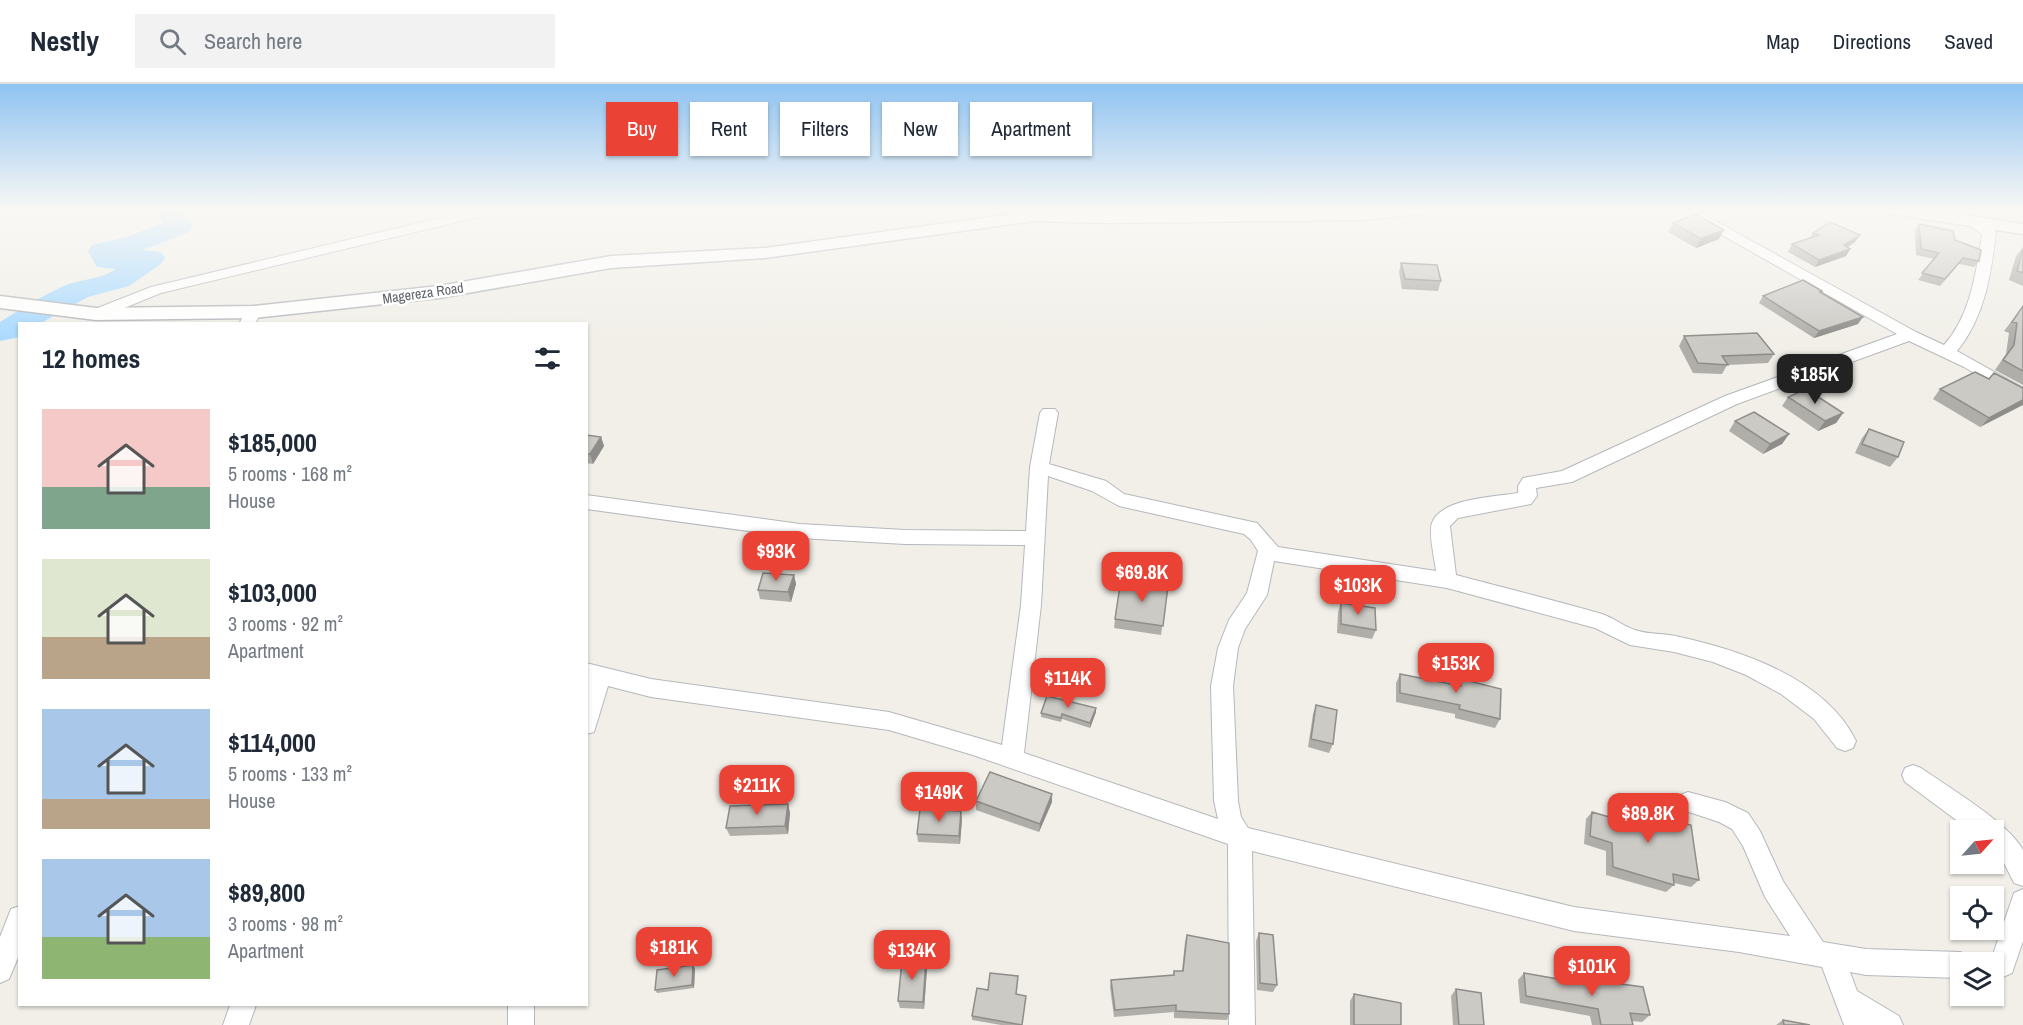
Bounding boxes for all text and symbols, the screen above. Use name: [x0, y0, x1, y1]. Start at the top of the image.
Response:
search box: [135, 14, 555, 68]
text: Nestly: [30, 22, 99, 60]
icon: search: [156, 25, 189, 58]
text: Search here: [204, 26, 302, 56]
text: Map: [1766, 27, 1800, 56]
text: Directions: [1833, 27, 1911, 56]
text: Saved: [1944, 27, 1993, 56]
chip: Buy: [606, 102, 678, 156]
chip: Rent: [690, 102, 768, 156]
chip: Filters: [780, 102, 870, 156]
chip: New: [882, 102, 958, 156]
chip: Apartment: [970, 102, 1092, 156]
street label: Magereza Road: [381, 278, 465, 308]
text: 12 homes: [42, 341, 140, 376]
icon: filters: [531, 342, 564, 375]
pin: $185K: [1773, 354, 1857, 405]
text: $185K: [1791, 360, 1839, 387]
text: $185,000: [228, 425, 317, 460]
icon: home: [90, 433, 162, 505]
text: 5 rooms · 168 m²: [228, 460, 352, 487]
text: House: [228, 487, 275, 514]
pin: $93K: [740, 531, 812, 582]
text: $93K: [756, 537, 796, 564]
pin: $69.8K: [1093, 552, 1191, 603]
text: $69.8K: [1116, 558, 1168, 585]
pin: $103K: [1316, 565, 1400, 616]
text: $103K: [1334, 571, 1382, 598]
text: $103,000: [228, 575, 317, 610]
icon: home: [90, 583, 162, 655]
text: 3 rooms · 92 m²: [228, 610, 343, 637]
text: Apartment: [228, 637, 304, 664]
pin: $153K: [1414, 643, 1498, 694]
text: $153K: [1432, 649, 1480, 676]
pin: $114K: [1026, 658, 1110, 709]
text: $114K: [1044, 664, 1092, 691]
text: $114,000: [228, 725, 316, 760]
icon: home: [90, 733, 162, 805]
text: 5 rooms · 133 m²: [228, 760, 352, 787]
pin: $211K: [715, 765, 799, 816]
text: $211K: [733, 771, 781, 798]
pin: $149K: [897, 772, 981, 823]
text: $149K: [915, 778, 963, 805]
text: House: [228, 787, 275, 814]
pin: $89.8K: [1599, 793, 1697, 844]
text: $89.8K: [1622, 799, 1674, 826]
north arrow: [1950, 820, 2004, 874]
map controls: [1950, 820, 2004, 1006]
text: $89,800: [228, 875, 305, 910]
icon: home: [90, 883, 162, 955]
button: locate: [1950, 886, 2004, 940]
text: 3 rooms · 98 m²: [228, 910, 343, 937]
pin: $181K: [632, 927, 716, 978]
pin: $134K: [870, 930, 954, 981]
text: $181K: [650, 933, 698, 960]
text: $134K: [888, 936, 936, 963]
text: Apartment: [228, 937, 304, 964]
pin: $101K: [1550, 946, 1634, 997]
text: $101K: [1568, 952, 1616, 979]
button: layers: [1950, 952, 2004, 1006]

